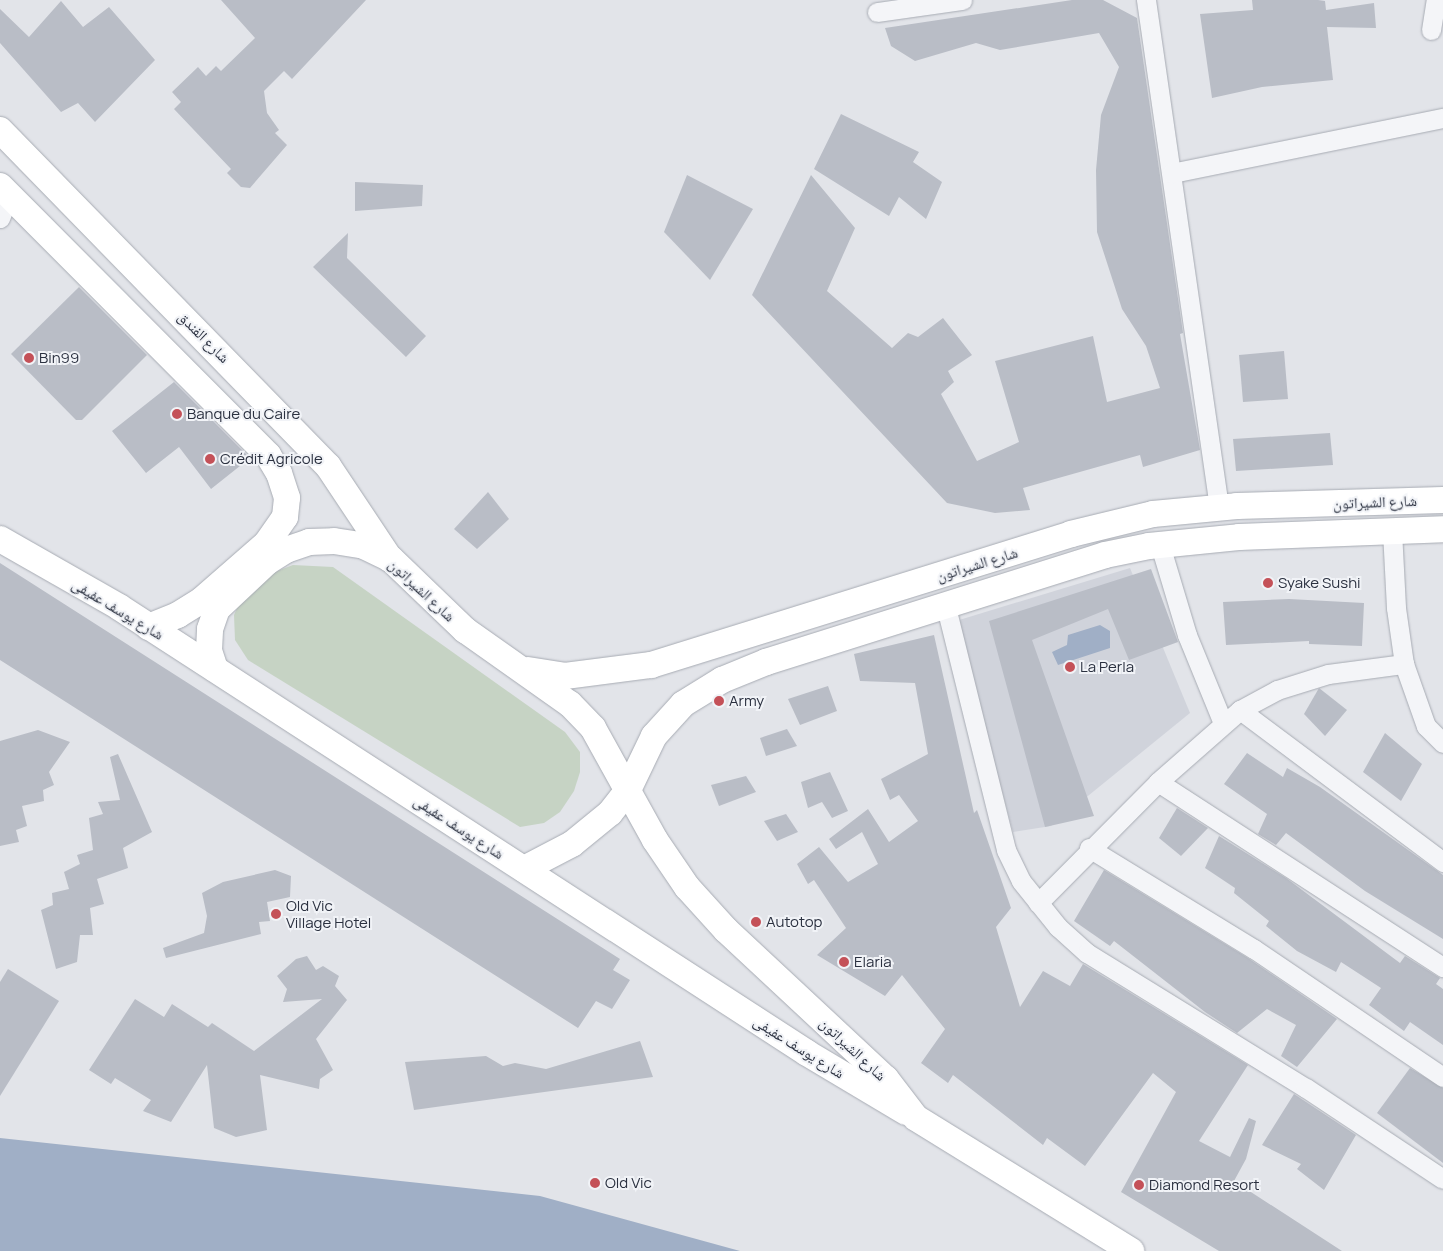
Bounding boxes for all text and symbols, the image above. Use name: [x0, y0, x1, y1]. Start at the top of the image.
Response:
street label: شارع الفندق: [175, 308, 233, 366]
place label: Bin99: [39, 349, 79, 367]
marker: Bin99: [23, 352, 35, 364]
place label: Banque du Caire: [187, 405, 300, 423]
marker: Banque du Caire: [171, 408, 183, 420]
place label: Crédit Agricole: [220, 450, 323, 468]
marker: Crédit Agricole: [204, 453, 216, 465]
street label: شارع الشيراتون: [1333, 492, 1417, 512]
street label: شارع الشيراتون: [934, 543, 1020, 585]
street label: شارع الشيراتون: [385, 555, 459, 625]
place label: Syake Sushi: [1278, 574, 1361, 592]
street label: شارع يوسف عفيفى: [69, 575, 167, 643]
marker: Syake Sushi: [1262, 577, 1274, 589]
place label: La Perla: [1080, 658, 1134, 676]
marker: La Perla: [1064, 661, 1076, 673]
place label: Army: [729, 692, 764, 710]
marker: Army: [713, 695, 725, 707]
street label: شارع يوسف عفيفى: [411, 791, 507, 863]
place label: Old Vic Village Hotel: [286, 896, 371, 931]
marker: Old Vic Village Hotel: [270, 908, 282, 920]
place label: Autotop: [766, 913, 822, 931]
marker: Autotop: [750, 916, 762, 928]
place label: Elaria: [854, 953, 892, 971]
marker: Elaria: [838, 956, 850, 968]
street label: شارع يوسف عفيفى: [750, 1012, 848, 1082]
street label: شارع الشيراتون: [816, 1014, 890, 1084]
place label: Old Vic: [605, 1174, 652, 1192]
place label: Diamond Resort: [1149, 1176, 1260, 1194]
marker: Old Vic: [589, 1177, 601, 1189]
marker: Diamond Resort: [1133, 1179, 1145, 1191]

